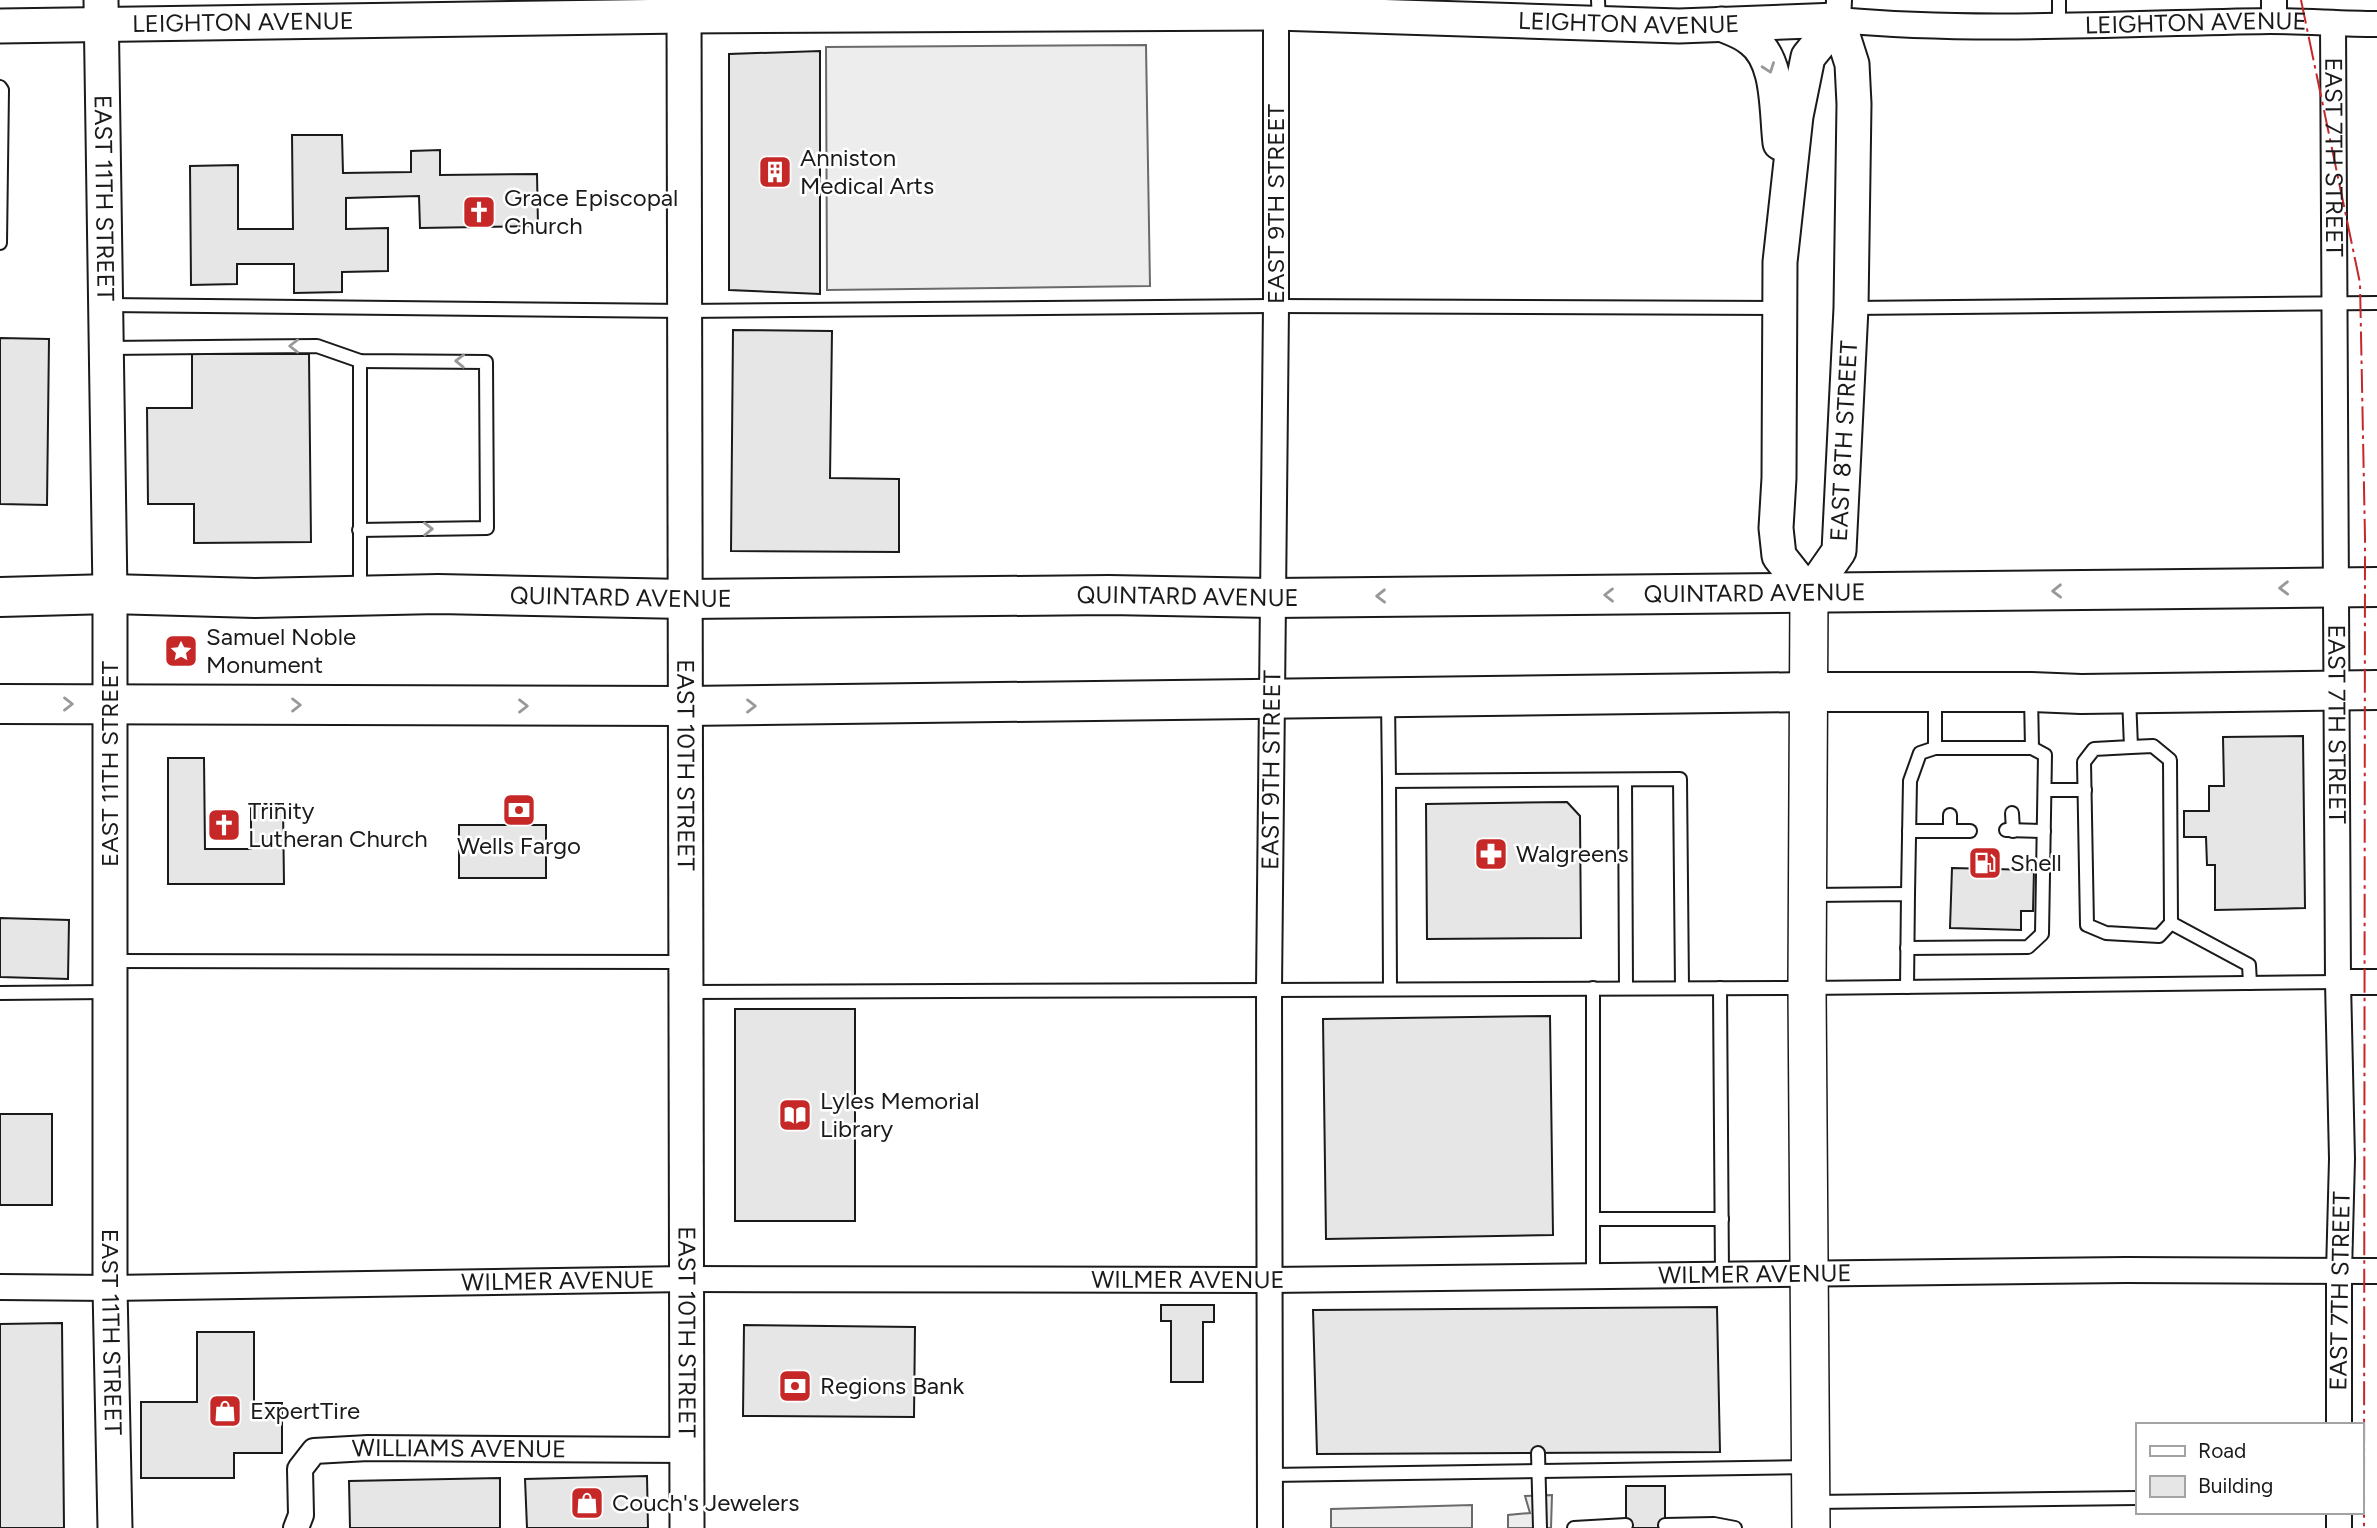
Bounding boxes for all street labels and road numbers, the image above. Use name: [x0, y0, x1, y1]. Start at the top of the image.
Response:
street label: LEIGHTON AVENUE: [132, 6, 354, 38]
street label: LEIGHTON AVENUE: [1517, 6, 1740, 40]
street label: LEIGHTON AVENUE: [2085, 6, 2307, 40]
street label: EAST 7TH STREET: [2319, 57, 2349, 257]
street label: EAST 11TH STREET: [88, 95, 121, 301]
street label: EAST 9TH STREET: [1261, 104, 1290, 304]
street label: EAST 8TH STREET: [1824, 340, 1863, 542]
street label: QUINTARD AVENUE: [1644, 577, 1866, 608]
street label: QUINTARD AVENUE: [510, 580, 732, 613]
street label: QUINTARD AVENUE: [1077, 580, 1299, 612]
street label: EAST 7TH STREET: [2322, 624, 2352, 824]
street label: EAST 10TH STREET: [671, 659, 701, 871]
street label: EAST 11TH STREET: [95, 661, 124, 867]
street label: EAST 9TH STREET: [1255, 670, 1286, 870]
street label: EAST 7TH STREET: [2323, 1191, 2356, 1391]
street label: EAST 10TH STREET: [672, 1226, 702, 1438]
street label: EAST 11TH STREET: [96, 1229, 128, 1435]
street label: WILMER AVENUE: [1658, 1258, 1852, 1289]
street label: WILMER AVENUE: [461, 1265, 655, 1297]
street label: WILMER AVENUE: [1091, 1265, 1285, 1294]
street label: WILLIAMS AVENUE: [351, 1433, 566, 1463]

